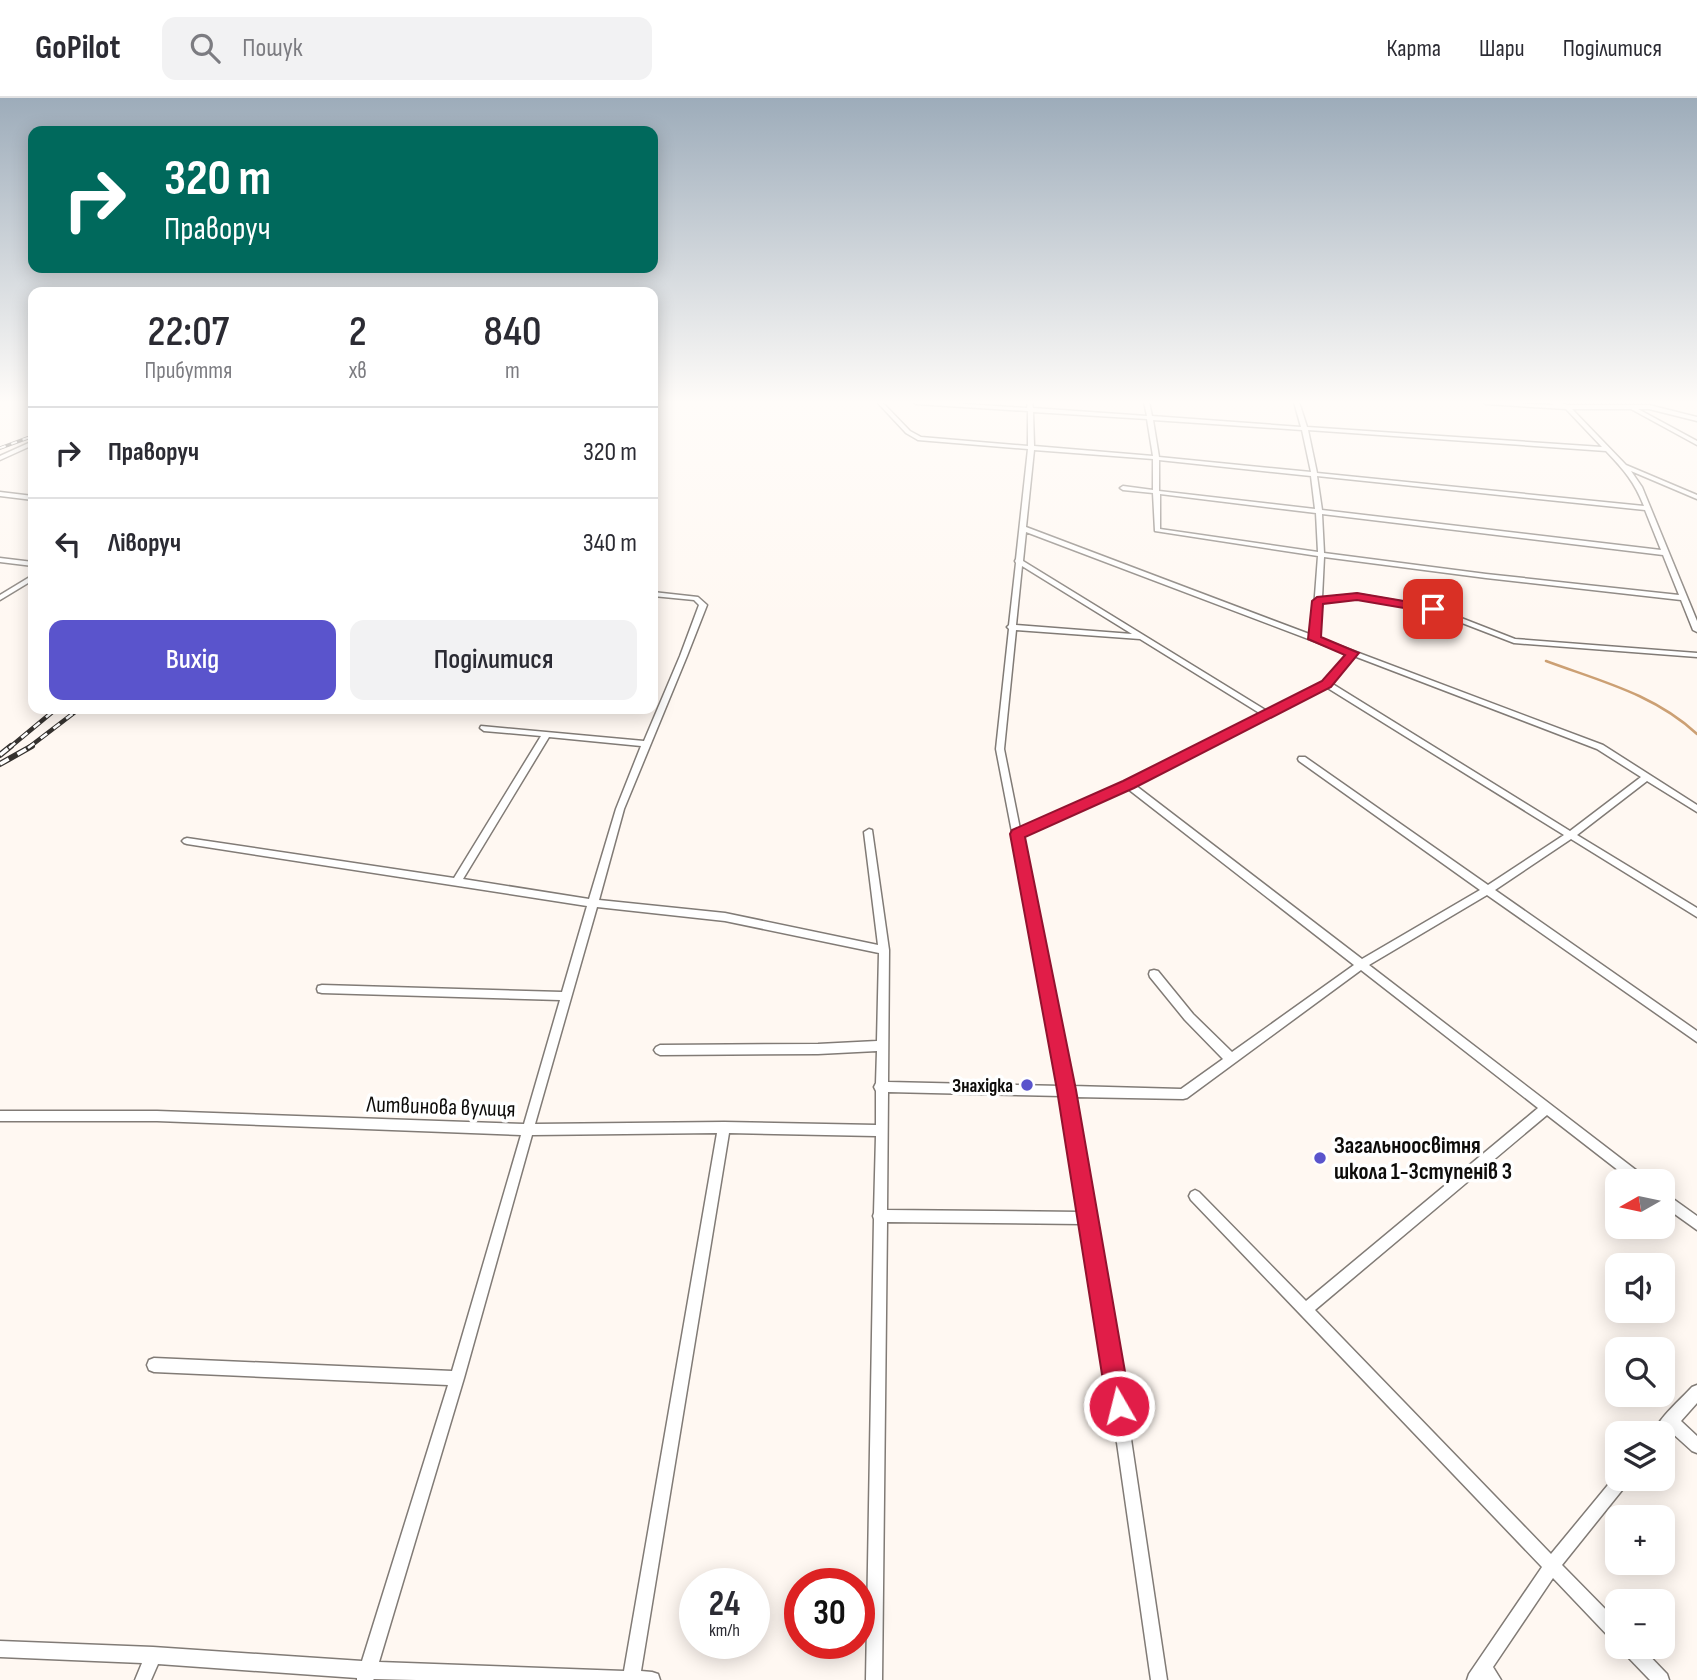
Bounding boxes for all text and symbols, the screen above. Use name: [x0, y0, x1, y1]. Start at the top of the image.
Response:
search box: [162, 17, 652, 80]
text: GoPilot: [35, 28, 120, 68]
icon: search: [186, 29, 224, 67]
text: Пошук: [242, 33, 303, 64]
text: Карта: [1386, 34, 1441, 63]
text: Шари: [1479, 34, 1525, 63]
text: Поділитися: [1563, 34, 1662, 63]
text: 320 m: [164, 150, 271, 209]
icon: right: [49, 154, 140, 245]
text: Праворуч: [164, 210, 271, 249]
text: 22:07: [147, 307, 229, 358]
text: 2: [349, 307, 367, 358]
text: 840: [483, 307, 541, 358]
text: Прибуття: [145, 357, 232, 385]
text: хв: [349, 357, 367, 385]
text: m: [505, 357, 520, 385]
icon: right: [49, 434, 87, 472]
text: Праворуч: [108, 437, 199, 468]
text: 320 m: [583, 437, 637, 468]
icon: left: [49, 525, 87, 563]
text: Ліворуч: [108, 528, 181, 559]
text: 340 m: [583, 528, 637, 559]
pin: [1403, 579, 1463, 639]
icon: arrive: [1414, 590, 1452, 628]
button: Вихід: [49, 620, 336, 700]
button: Поділитися: [350, 620, 637, 700]
place label: Знахідка: [952, 1075, 1013, 1098]
marker: Знахідка: [1019, 1077, 1035, 1093]
street label: Литвинова вулиця: [365, 1090, 516, 1124]
place label: Загальноосвiтня школа 1-3ступенiв 3: [1334, 1132, 1512, 1186]
marker: Загальноосвiтня школа 1-3ступенiв 3: [1312, 1150, 1328, 1166]
north arrow: [1605, 1169, 1675, 1239]
map controls: [1605, 1169, 1675, 1659]
button: sound: [1605, 1253, 1675, 1323]
button: search: [1605, 1337, 1675, 1407]
position arrow: [1082, 1369, 1156, 1443]
button: layers: [1605, 1421, 1675, 1491]
button: +: [1605, 1505, 1675, 1575]
speed limit sign: 30: [784, 1568, 875, 1659]
text: 24: [709, 1583, 740, 1626]
button: −: [1605, 1589, 1675, 1659]
text: km/h: [709, 1620, 740, 1641]

